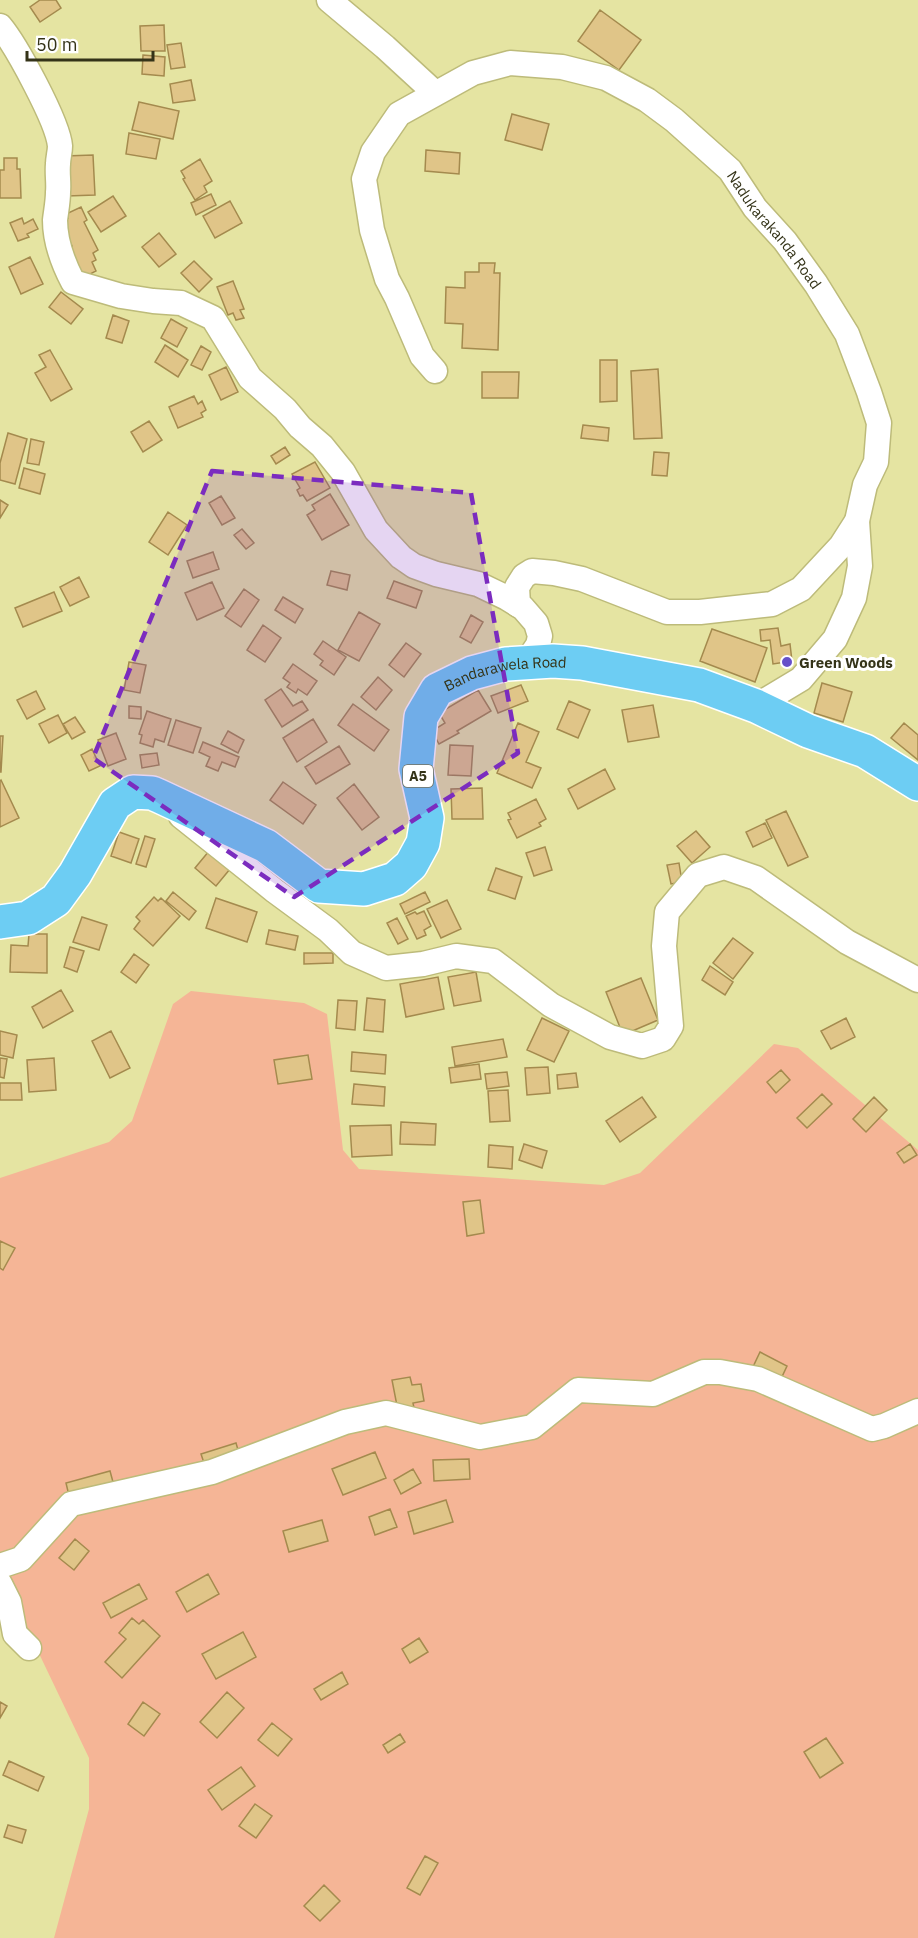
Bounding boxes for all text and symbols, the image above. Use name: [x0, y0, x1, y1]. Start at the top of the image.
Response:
scale bar: [27, 24, 153, 62]
text: 50 m: [36, 33, 78, 56]
street label: Nadukarakanda Road: [723, 167, 826, 292]
street label: Bandarawela Road: [440, 651, 567, 695]
place label: Green Woods: [799, 653, 893, 672]
marker: Green Woods: [780, 655, 794, 669]
road number: A5: [403, 765, 433, 787]

